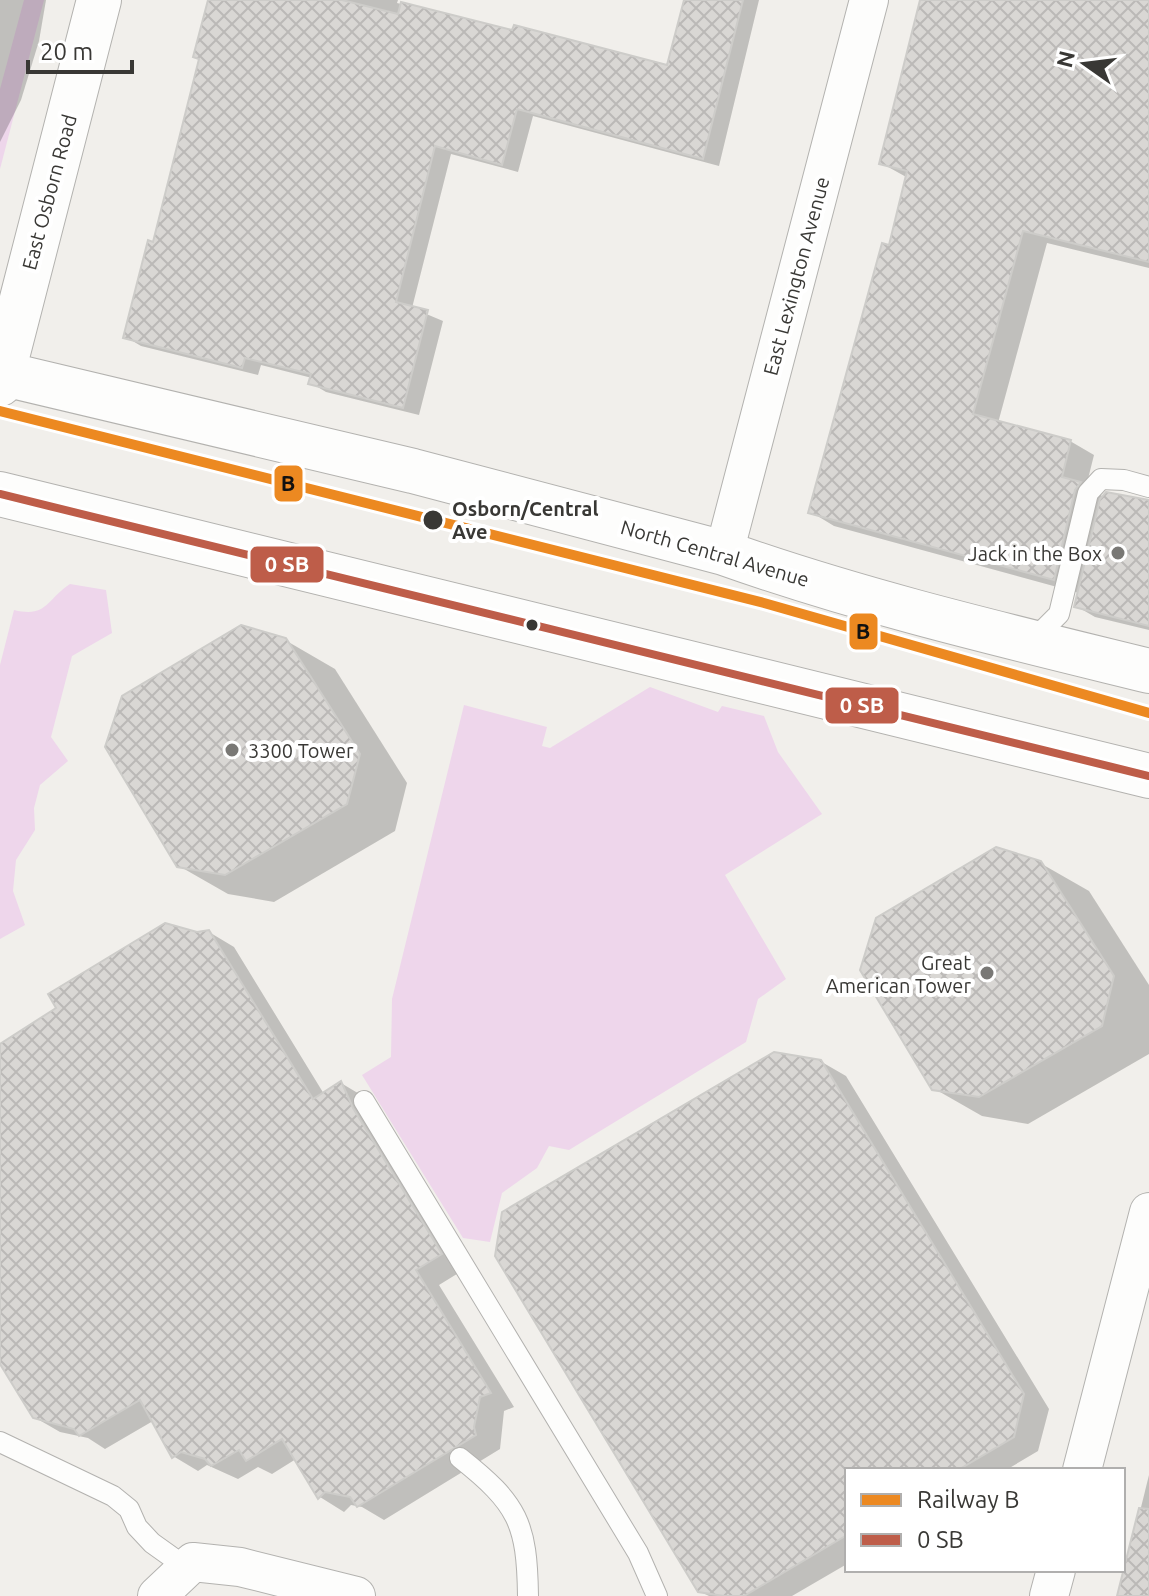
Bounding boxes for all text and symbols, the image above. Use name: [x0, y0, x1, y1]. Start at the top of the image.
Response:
scale bar: [28, 24, 132, 74]
north arrow: [1045, 24, 1125, 104]
text: 20 m: [40, 38, 93, 65]
text: N: [1051, 48, 1079, 70]
street label: East Osborn Road: [17, 112, 81, 272]
street label: East Lexington Avenue: [758, 174, 834, 378]
line badge: B: [273, 464, 304, 503]
text: B: [281, 470, 295, 495]
place label: Osborn/Central Ave: [452, 497, 599, 543]
marker: Osborn/Central Ave: [421, 508, 445, 532]
street label: North Central Avenue: [618, 515, 812, 591]
place label: Jack in the Box: [968, 542, 1102, 565]
marker: Jack in the Box: [1109, 544, 1127, 562]
line badge: 0 SB: [249, 545, 325, 584]
text: 0 SB: [265, 551, 309, 576]
line badge: B: [848, 612, 879, 651]
unlabelled marker: [524, 617, 540, 633]
text: B: [856, 618, 870, 643]
line badge: 0 SB: [824, 686, 900, 725]
text: 0 SB: [840, 692, 884, 717]
place label: 3300 Tower: [248, 739, 354, 762]
marker: 3300 Tower: [223, 741, 241, 759]
place label: Great American Tower: [826, 951, 971, 997]
marker: Great American Tower: [978, 964, 996, 982]
legend: [845, 1468, 1125, 1572]
text: Railway B: [917, 1486, 1020, 1513]
text: 0 SB: [917, 1526, 964, 1553]

